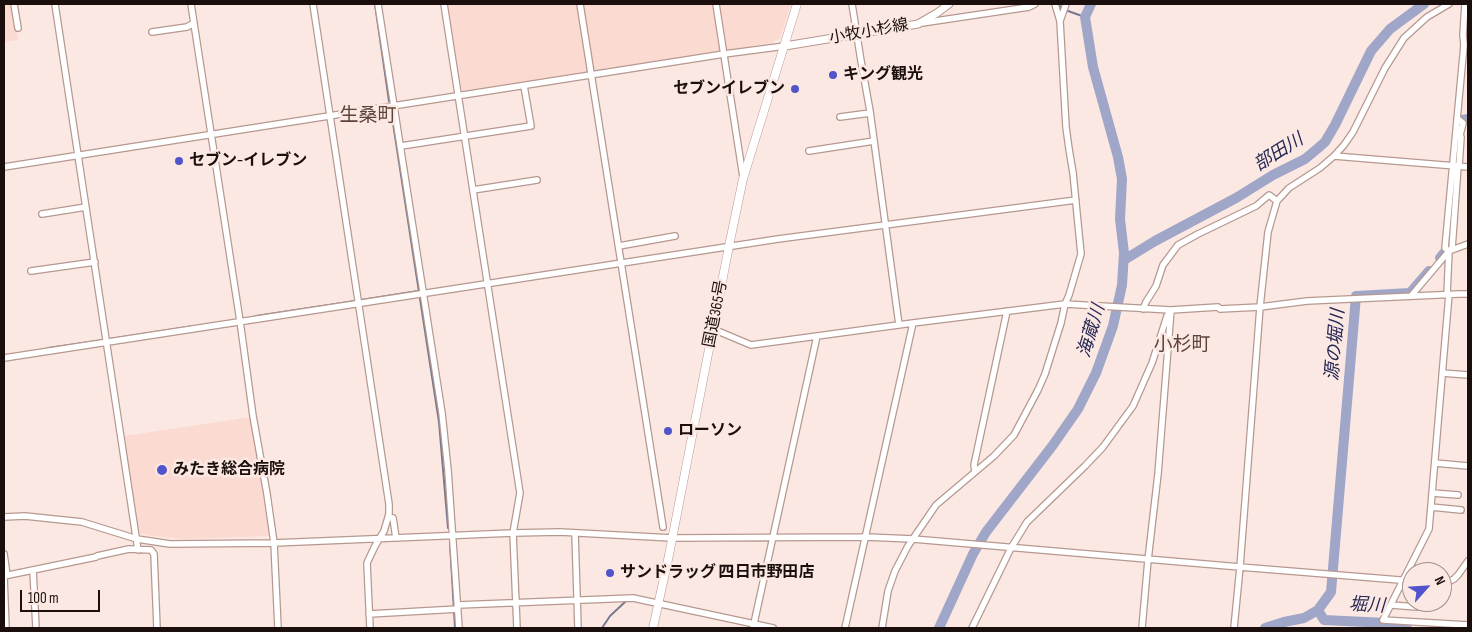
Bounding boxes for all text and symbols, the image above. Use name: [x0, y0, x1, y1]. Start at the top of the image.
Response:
street label: 小牧小杉線: [828, 16, 910, 48]
place label: キング観光: [843, 65, 923, 85]
marker: キング観光: [827, 69, 839, 81]
place label: セブンイレブン: [673, 79, 785, 99]
marker: セブンイレブン: [789, 83, 801, 95]
district label: 生桑町: [340, 105, 396, 127]
water label: 部田川: [1250, 130, 1308, 176]
place label: セブン-イレブン: [189, 151, 307, 171]
marker: セブン-イレブン: [173, 155, 185, 167]
street label: 国道365号: [700, 279, 732, 349]
water label: 海蔵川: [1074, 302, 1110, 360]
water label: 源の堀川: [1322, 308, 1350, 382]
district label: 小杉町: [1154, 334, 1210, 356]
place label: ローソン: [678, 421, 742, 441]
marker: ローソン: [662, 425, 674, 437]
place label: みたき総合病院: [173, 460, 285, 480]
marker: みたき総合病院: [155, 463, 169, 477]
north arrow: [1402, 562, 1452, 612]
place label: サンドラッグ 四日市野田店: [620, 563, 814, 583]
marker: サンドラッグ 四日市野田店: [604, 567, 616, 579]
text: N: [1431, 574, 1449, 588]
scale bar: [22, 580, 102, 612]
text: 100 m: [28, 589, 59, 608]
water label: 堀川: [1348, 594, 1386, 618]

